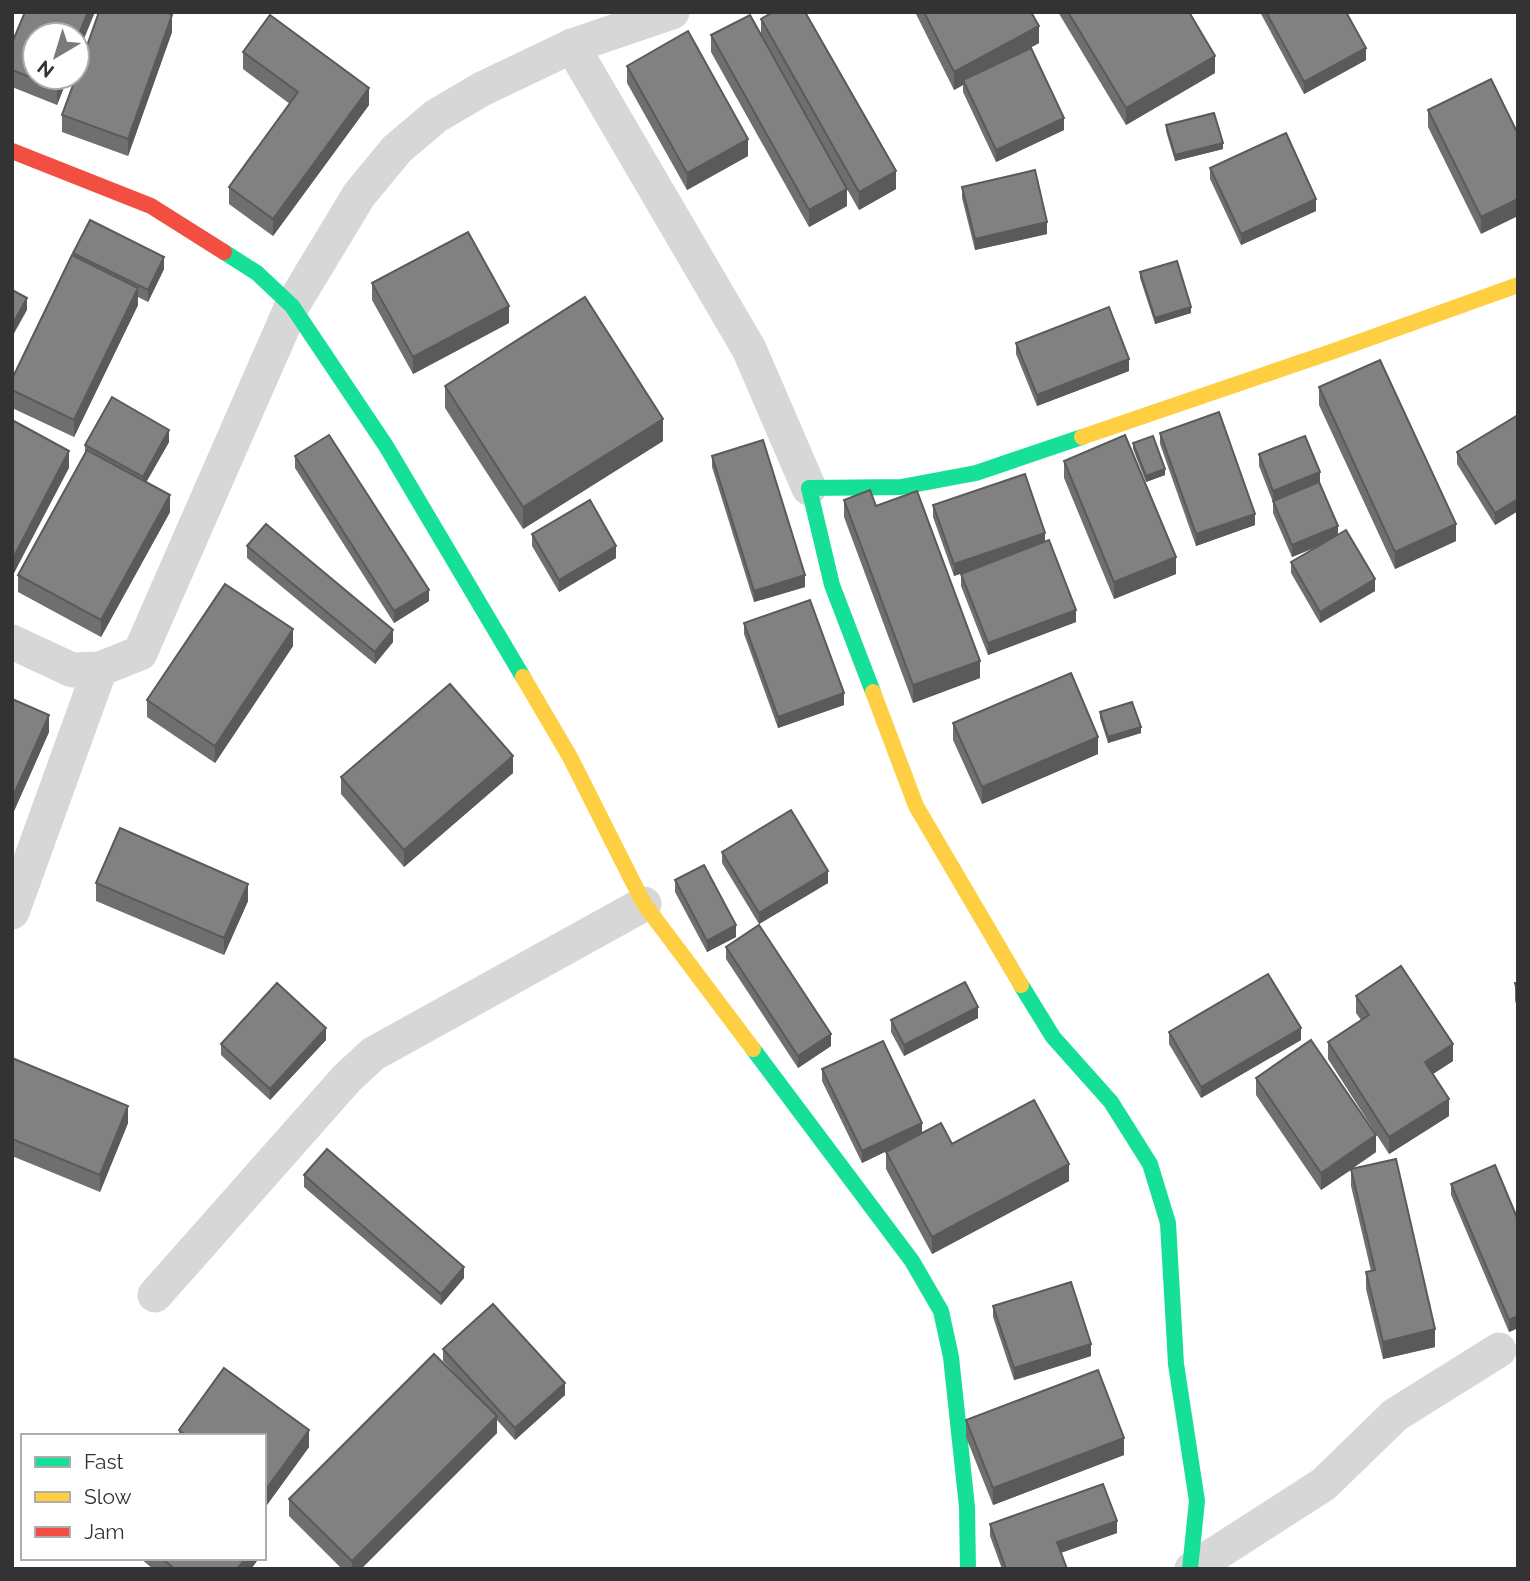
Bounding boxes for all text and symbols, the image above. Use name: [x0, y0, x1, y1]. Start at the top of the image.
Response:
north arrow: [21, 21, 91, 91]
text: N: [33, 56, 58, 83]
legend: [21, 1434, 266, 1560]
text: Fast: [84, 1449, 124, 1474]
text: Slow: [84, 1484, 132, 1509]
text: Jam: [84, 1519, 125, 1544]

